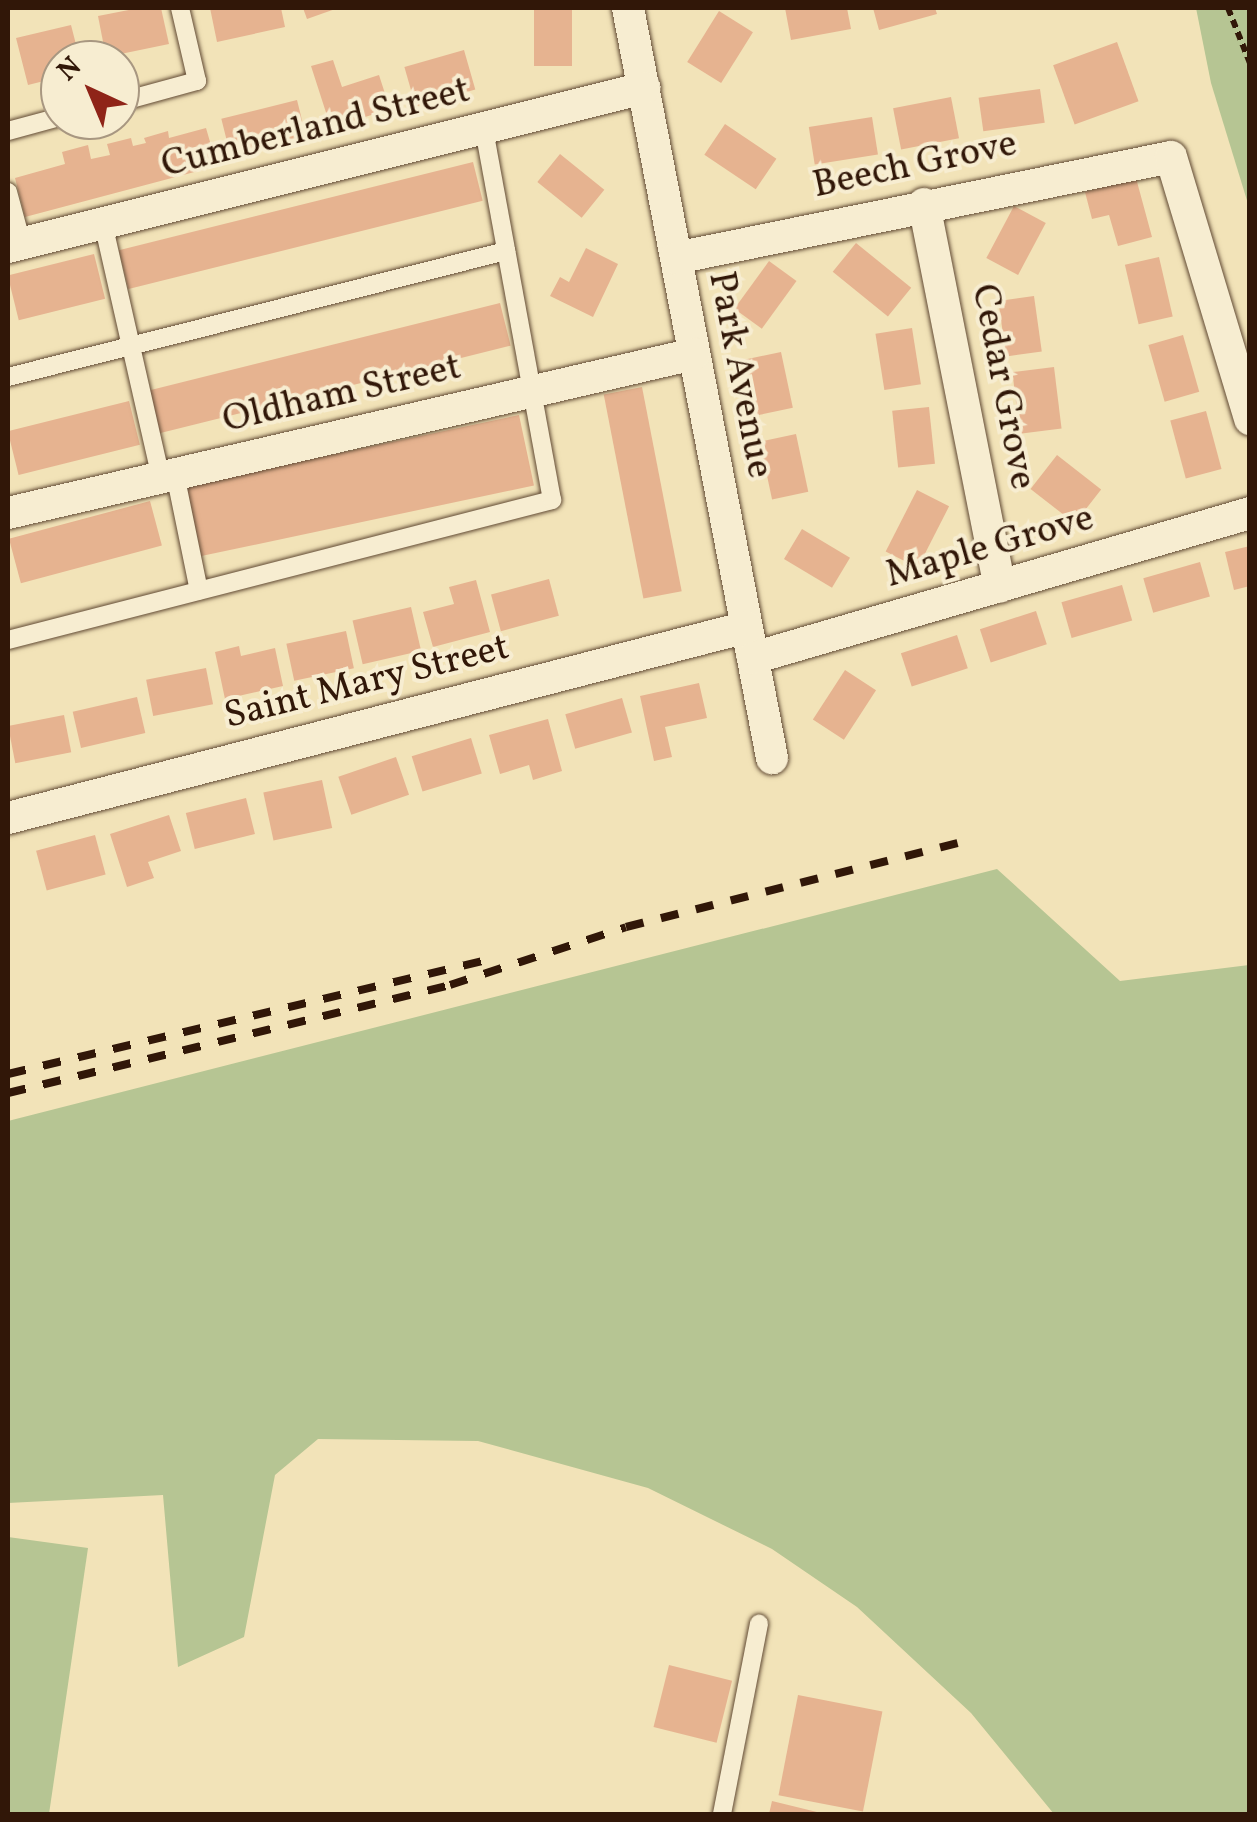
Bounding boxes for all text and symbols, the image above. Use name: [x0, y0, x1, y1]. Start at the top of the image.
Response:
north arrow: [40, 40, 140, 140]
text: N: [49, 48, 91, 91]
street label: Cumberland Street: [157, 69, 475, 189]
street label: Beech Grove: [809, 122, 1021, 210]
street label: Park Avenue: [697, 268, 781, 482]
street label: Cedar Grove: [960, 281, 1044, 493]
street label: Oldham Street: [218, 345, 466, 445]
street label: Maple Grove: [881, 497, 1099, 599]
street label: Saint Mary Street: [219, 625, 515, 741]

